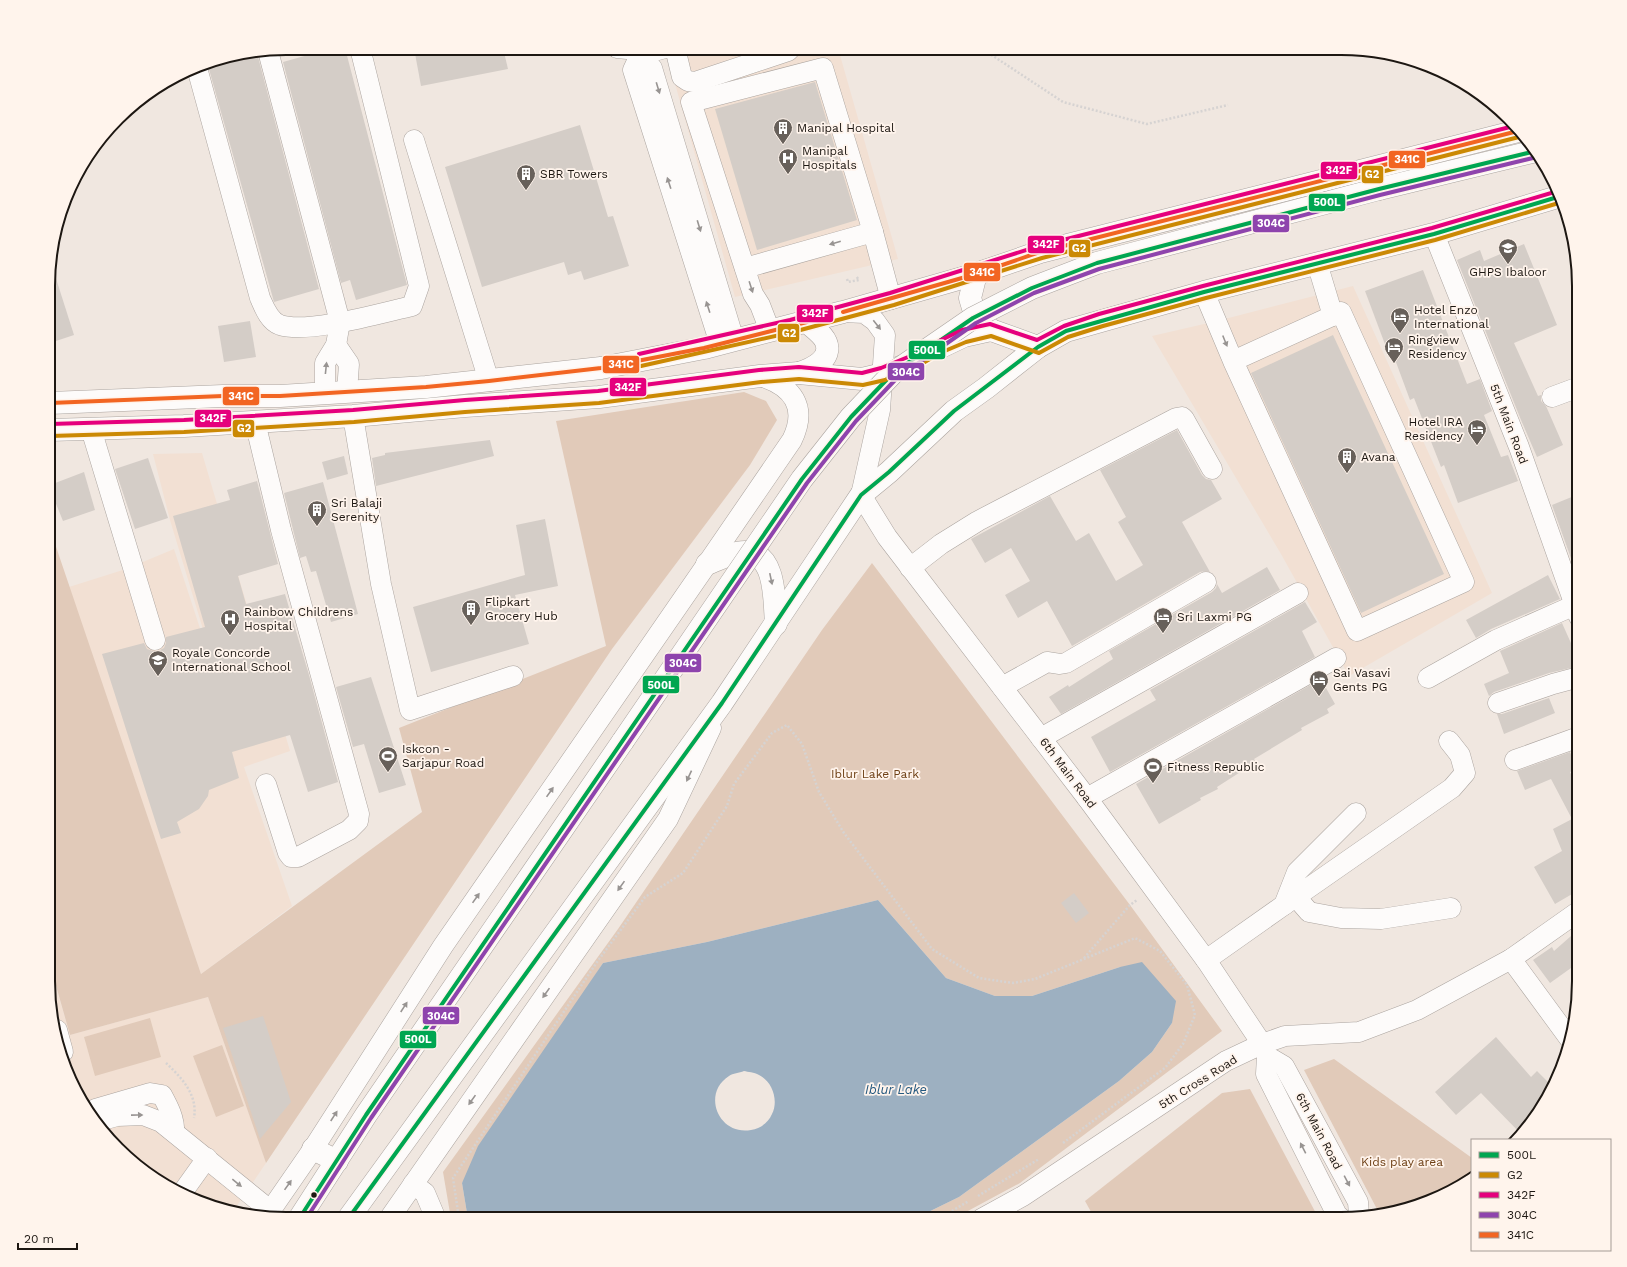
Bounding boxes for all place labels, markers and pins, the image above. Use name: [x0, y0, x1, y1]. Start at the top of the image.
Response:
building icon: Manipal Hospital: [772, 117, 794, 145]
place label: Manipal Hospital: [797, 121, 895, 135]
place label: Manipal Hospitals: [802, 144, 857, 172]
hospital icon: Manipal Hospitals: [777, 147, 799, 175]
building icon: SBR Towers: [515, 163, 537, 191]
place label: SBR Towers: [540, 167, 608, 181]
school or university icon: GHPS Ibaloor: [1497, 237, 1519, 265]
place label: GHPS Ibaloor: [1469, 265, 1547, 279]
place label: Hotel Enzo International: [1414, 303, 1489, 331]
hotel icon: Hotel Enzo International: [1389, 306, 1411, 334]
place label: Ringview Residency: [1408, 333, 1468, 361]
hotel icon: Ringview Residency: [1383, 336, 1405, 364]
place label: Hotel IRA Residency: [1404, 415, 1464, 443]
hotel icon: Hotel IRA Residency: [1466, 418, 1488, 446]
building icon: Avana: [1336, 446, 1358, 474]
place label: Avana: [1361, 450, 1396, 464]
place label: Sri Balaji Serenity: [331, 496, 382, 524]
building icon: Sri Balaji Serenity: [306, 499, 328, 527]
place label: Flipkart Grocery Hub: [485, 595, 558, 623]
building icon: Flipkart Grocery Hub: [460, 598, 482, 626]
place label: Rainbow Childrens Hospital: [244, 605, 353, 633]
hotel icon: Sri Laxmi PG: [1152, 606, 1174, 634]
hospital icon: Rainbow Childrens Hospital: [219, 608, 241, 636]
place label: Sri Laxmi PG: [1177, 610, 1252, 624]
place label: Royale Concorde International School: [172, 646, 291, 674]
school or university icon: Royale Concorde International School: [147, 649, 169, 677]
place label: Sai Vasavi Gents PG: [1333, 666, 1390, 694]
hotel icon: Sai Vasavi Gents PG: [1308, 669, 1330, 697]
place label: Iskcon - Sarjapur Road: [402, 742, 484, 770]
sports icon: Iskcon - Sarjapur Road: [377, 745, 399, 773]
sports icon: Fitness Republic: [1142, 756, 1164, 784]
place label: Fitness Republic: [1167, 760, 1265, 774]
unlabelled marker: [309, 1190, 319, 1200]

